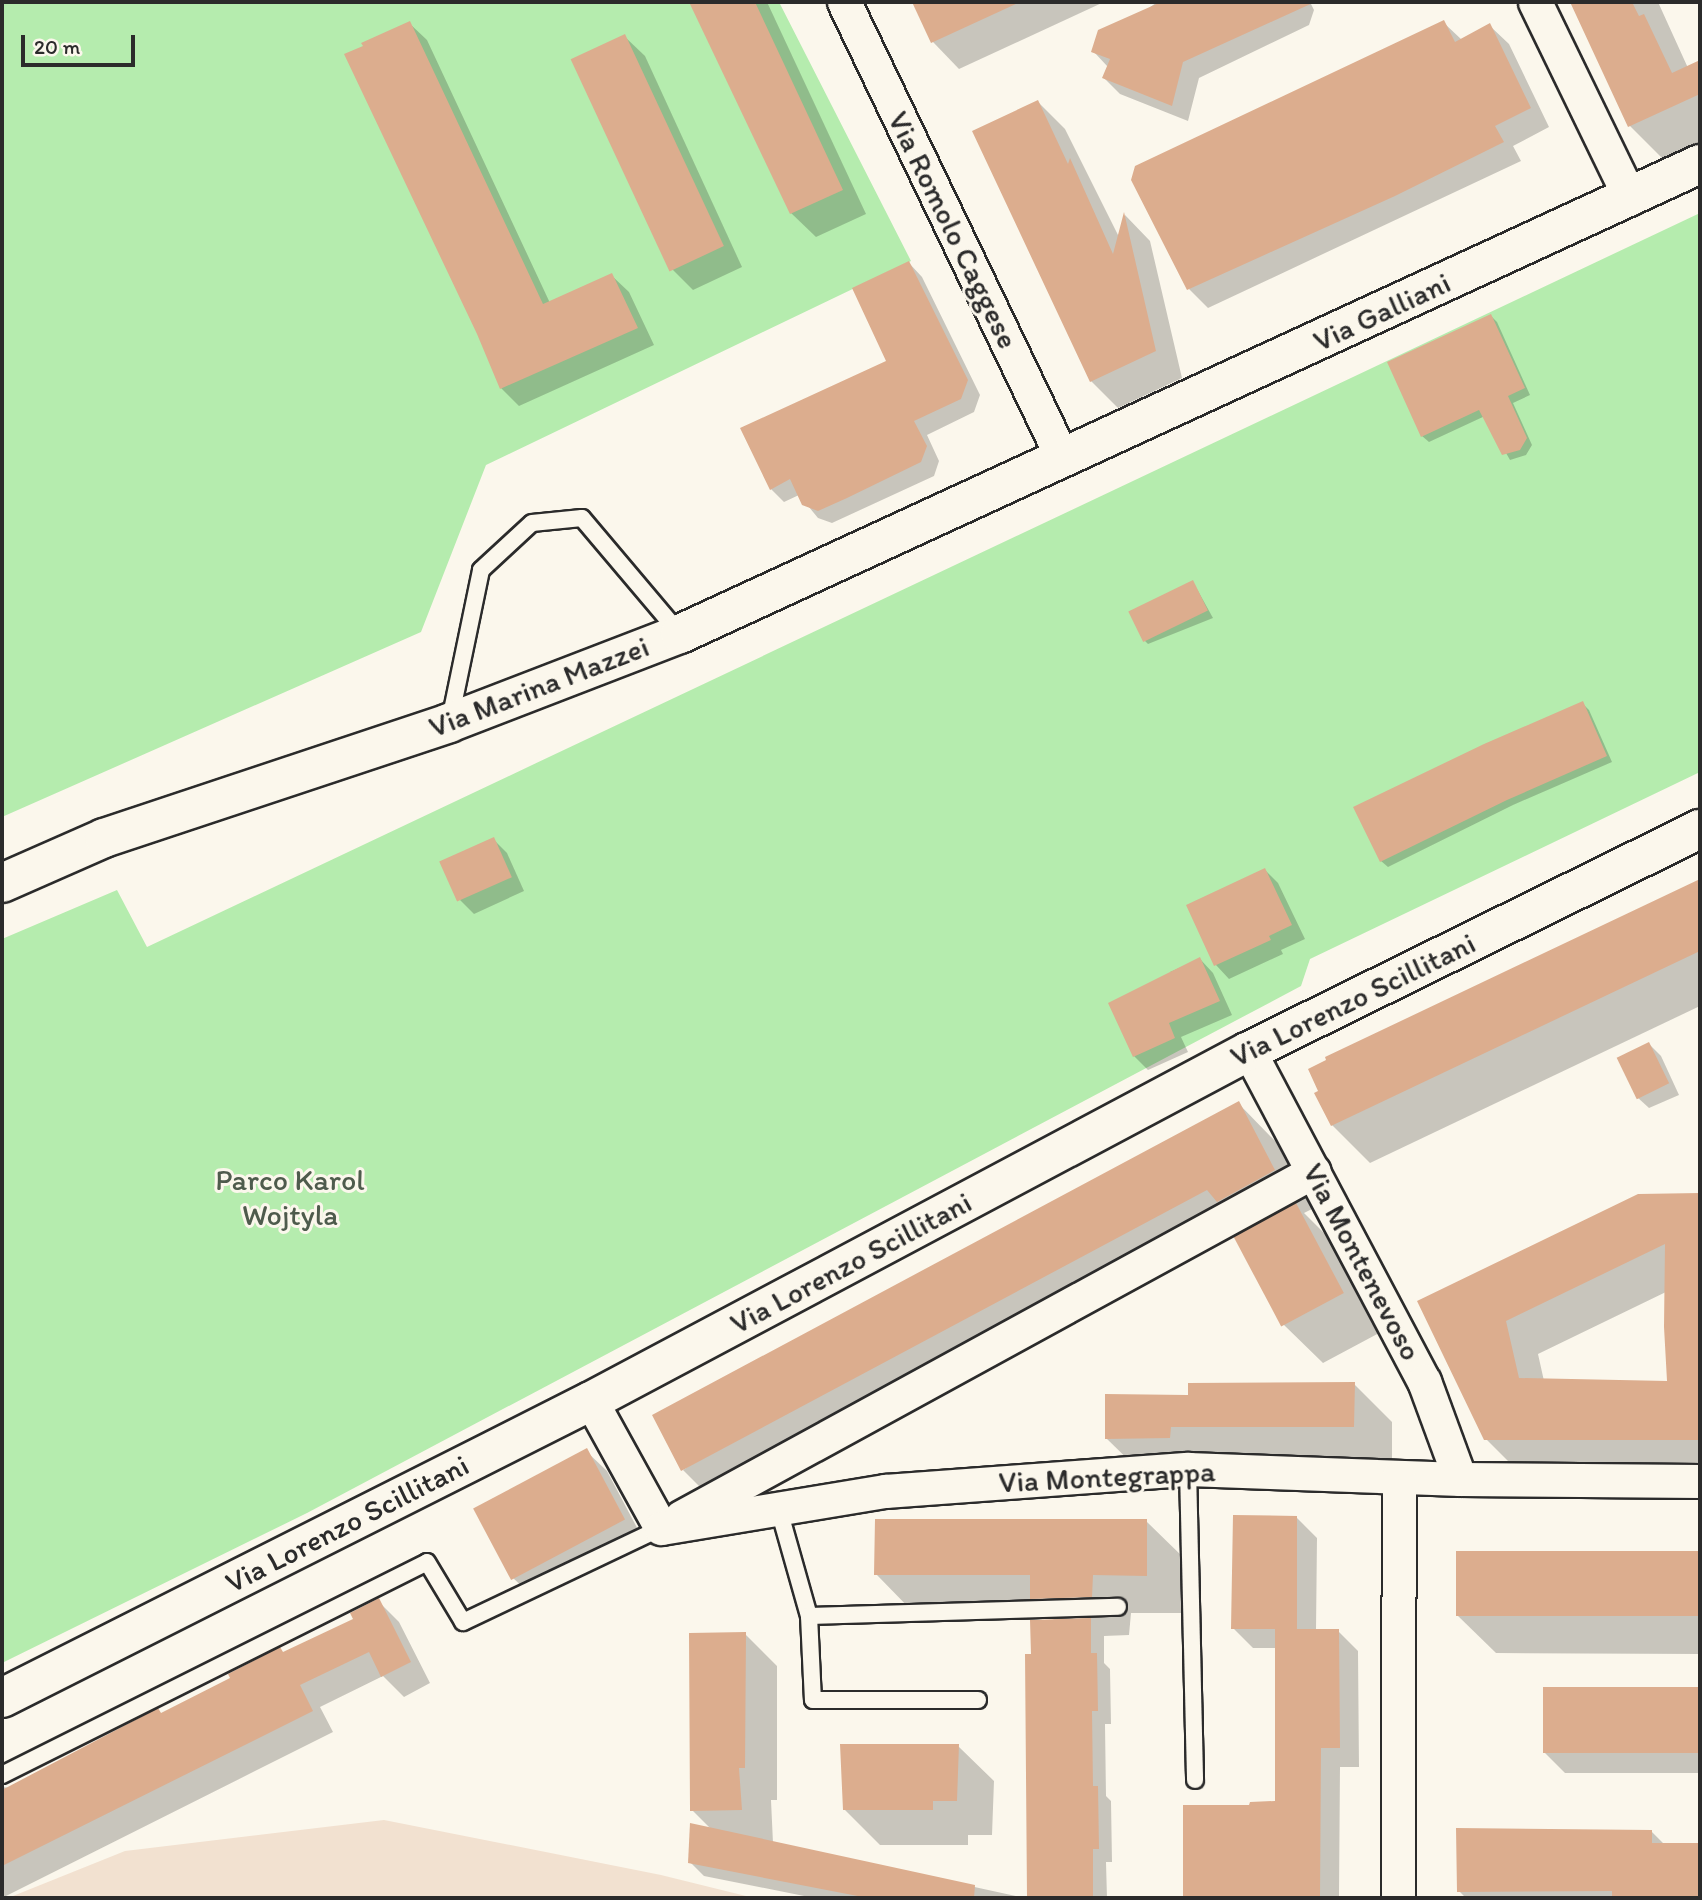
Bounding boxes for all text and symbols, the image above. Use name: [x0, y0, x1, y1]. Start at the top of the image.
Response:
scale bar: [24, 21, 138, 65]
text: 20 m: [34, 34, 80, 59]
street label: Via Romolo Caggese: [880, 106, 1026, 354]
street label: Via Galliani: [1307, 264, 1457, 360]
street label: Via Marina Mazzei: [424, 629, 654, 745]
street label: Via Lorenzo Scillitani: [1224, 925, 1482, 1075]
street label: Via Montenevoso: [1295, 1158, 1429, 1366]
park label: Parco Karol Wojtyla: [215, 1162, 365, 1232]
street label: Via Lorenzo Scillitani: [724, 1184, 978, 1342]
street label: Via Lorenzo Scillitani: [219, 1447, 475, 1601]
street label: Via Montegrappa: [998, 1453, 1216, 1501]

